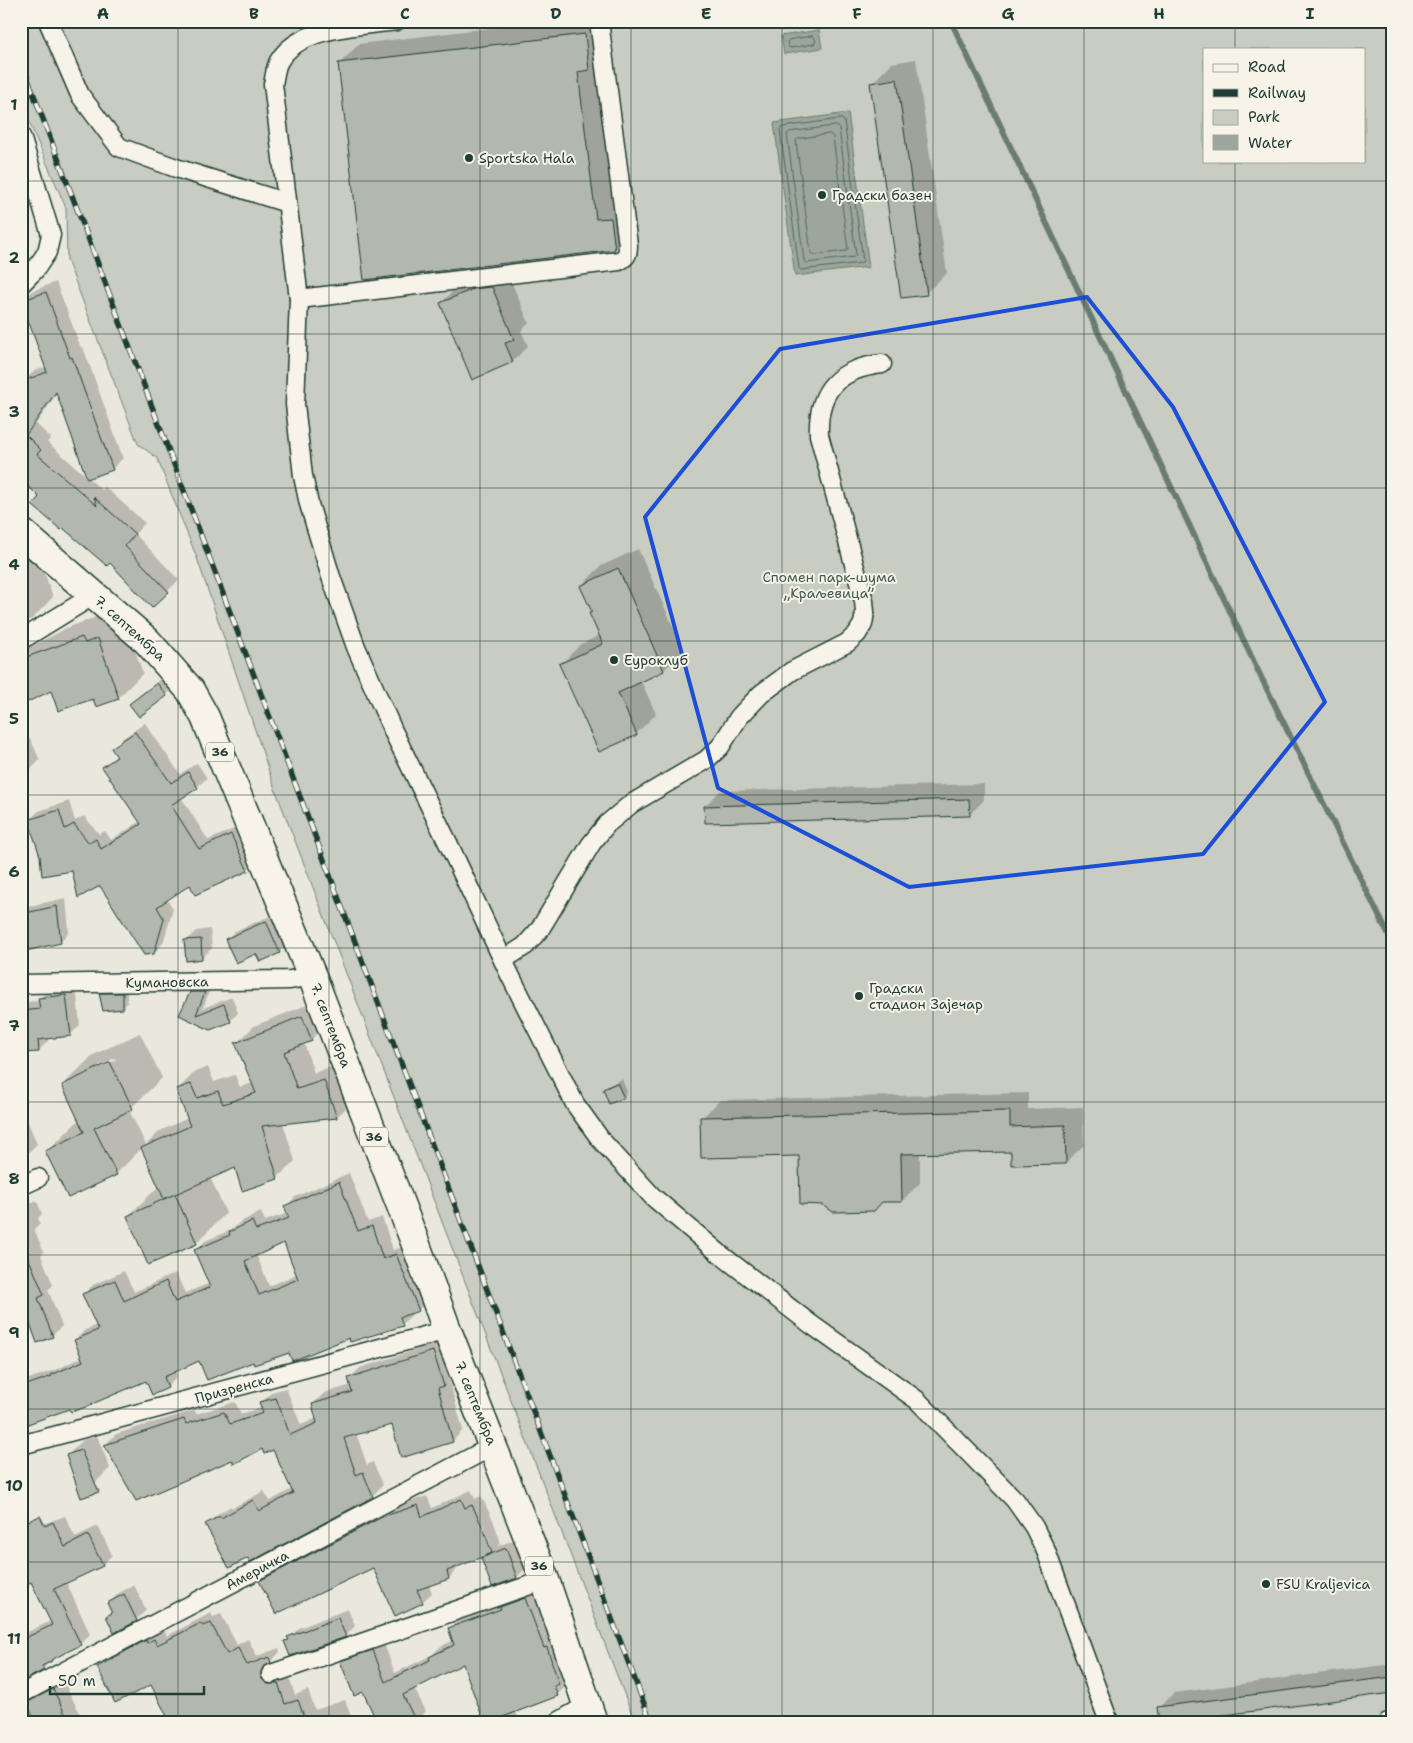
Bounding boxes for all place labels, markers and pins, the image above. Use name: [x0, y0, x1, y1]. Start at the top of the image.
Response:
place label: Sportska Hala: [479, 149, 575, 167]
marker: Sportska Hala: [463, 152, 475, 164]
place label: Градски базен: [832, 186, 932, 204]
marker: Градски базен: [816, 189, 828, 201]
place label: Еуроклуб: [624, 651, 688, 669]
marker: Еуроклуб: [608, 654, 620, 666]
place label: Градски стадион Зајечар: [869, 979, 983, 1013]
marker: Градски стадион Зајечар: [853, 990, 865, 1002]
place label: FSU Kraljevica: [1276, 1575, 1370, 1593]
marker: FSU Kraljevica: [1260, 1578, 1272, 1590]

